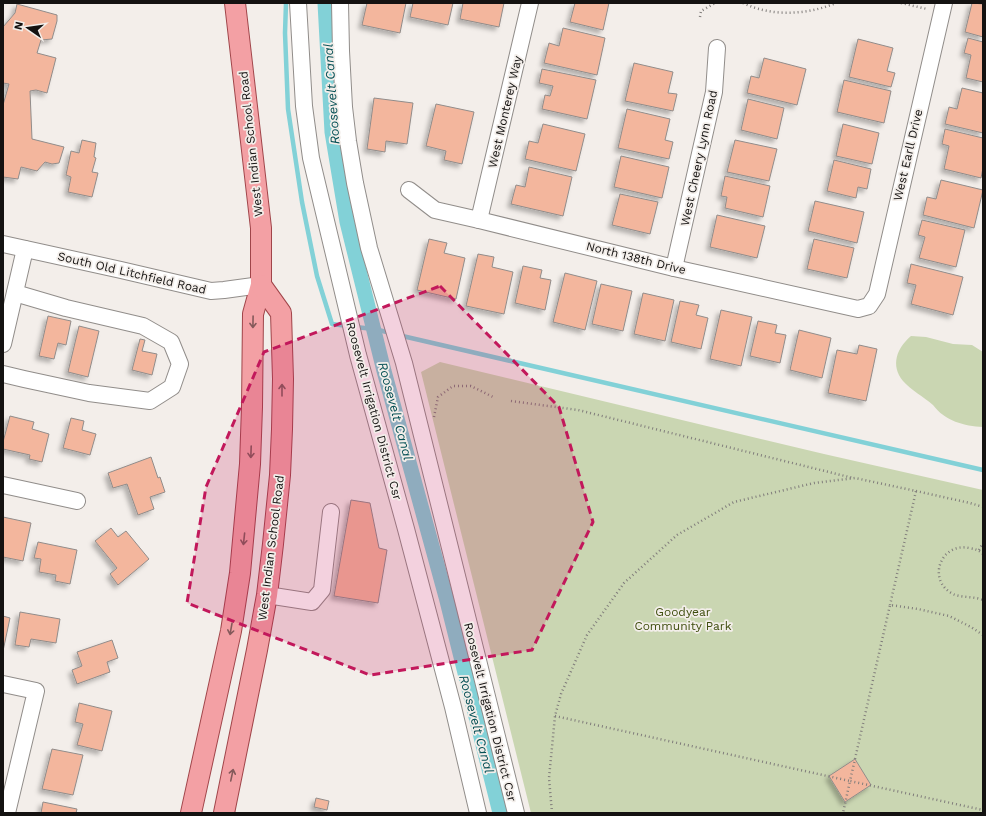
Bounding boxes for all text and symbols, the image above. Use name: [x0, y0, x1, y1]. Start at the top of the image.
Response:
north arrow: [8, 8, 48, 48]
text: N: [11, 20, 26, 31]
water label: Roosevelt Canal: [320, 43, 343, 145]
street label: West Monterey Way: [485, 54, 525, 170]
street label: West Indian School Road: [236, 71, 266, 217]
street label: West Cheery Lynn Road: [678, 89, 720, 227]
street label: West Earll Drive: [891, 108, 925, 202]
street label: North 138th Drive: [585, 239, 687, 277]
street label: South Old Litchfield Road: [56, 249, 208, 297]
one-way arrow: [249, 315, 257, 328]
street label: Roosevelt Irrigation District Csr: [343, 320, 405, 502]
water label: Roosevelt Canal: [375, 360, 416, 462]
one-way arrow: [279, 384, 286, 397]
one-way arrow: [247, 445, 255, 458]
street label: West Indian School Road: [255, 475, 287, 621]
one-way arrow: [240, 532, 247, 545]
park label: Goodyear Community Park: [634, 605, 732, 633]
street label: Roosevelt Irrigation District Csr: [461, 621, 519, 803]
one-way arrow: [227, 622, 235, 635]
water label: Roosevelt Canal: [456, 673, 497, 775]
one-way arrow: [228, 769, 236, 782]

